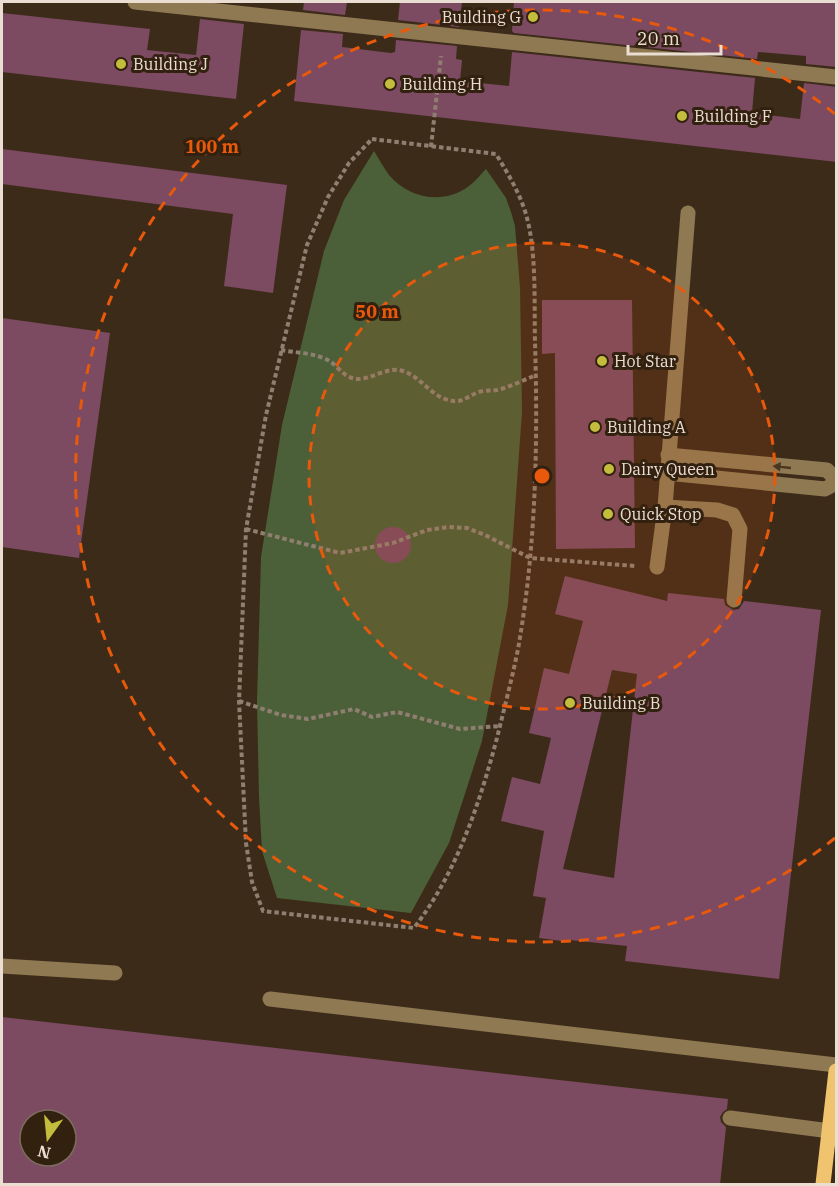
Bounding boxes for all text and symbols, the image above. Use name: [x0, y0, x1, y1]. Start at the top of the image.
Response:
place label: Building G: [442, 7, 521, 27]
marker: Building G: [526, 10, 540, 24]
scale bar: [628, 18, 721, 56]
text: 20 m: [637, 27, 680, 50]
place label: Building J: [133, 54, 208, 74]
marker: Building J: [114, 57, 128, 71]
place label: Building H: [402, 74, 482, 94]
marker: Building H: [383, 77, 397, 91]
place label: Building F: [694, 106, 772, 126]
marker: Building F: [675, 109, 689, 123]
text: 100 m: [185, 135, 240, 158]
text: 50 m: [355, 300, 399, 323]
place label: Hot Star: [614, 351, 676, 371]
marker: Hot Star: [595, 354, 609, 368]
place label: Building A: [607, 417, 686, 437]
marker: Building A: [588, 420, 602, 434]
place label: Dairy Queen: [621, 459, 715, 479]
marker: Dairy Queen: [602, 462, 616, 476]
one-way arrow: [773, 462, 792, 471]
centre of rings: [532, 466, 552, 486]
place label: Quick Stop: [620, 504, 702, 524]
marker: Quick Stop: [601, 507, 615, 521]
place label: Building B: [582, 693, 660, 713]
marker: Building B: [563, 696, 577, 710]
north arrow: [18, 1108, 78, 1168]
text: N: [35, 1141, 53, 1164]

